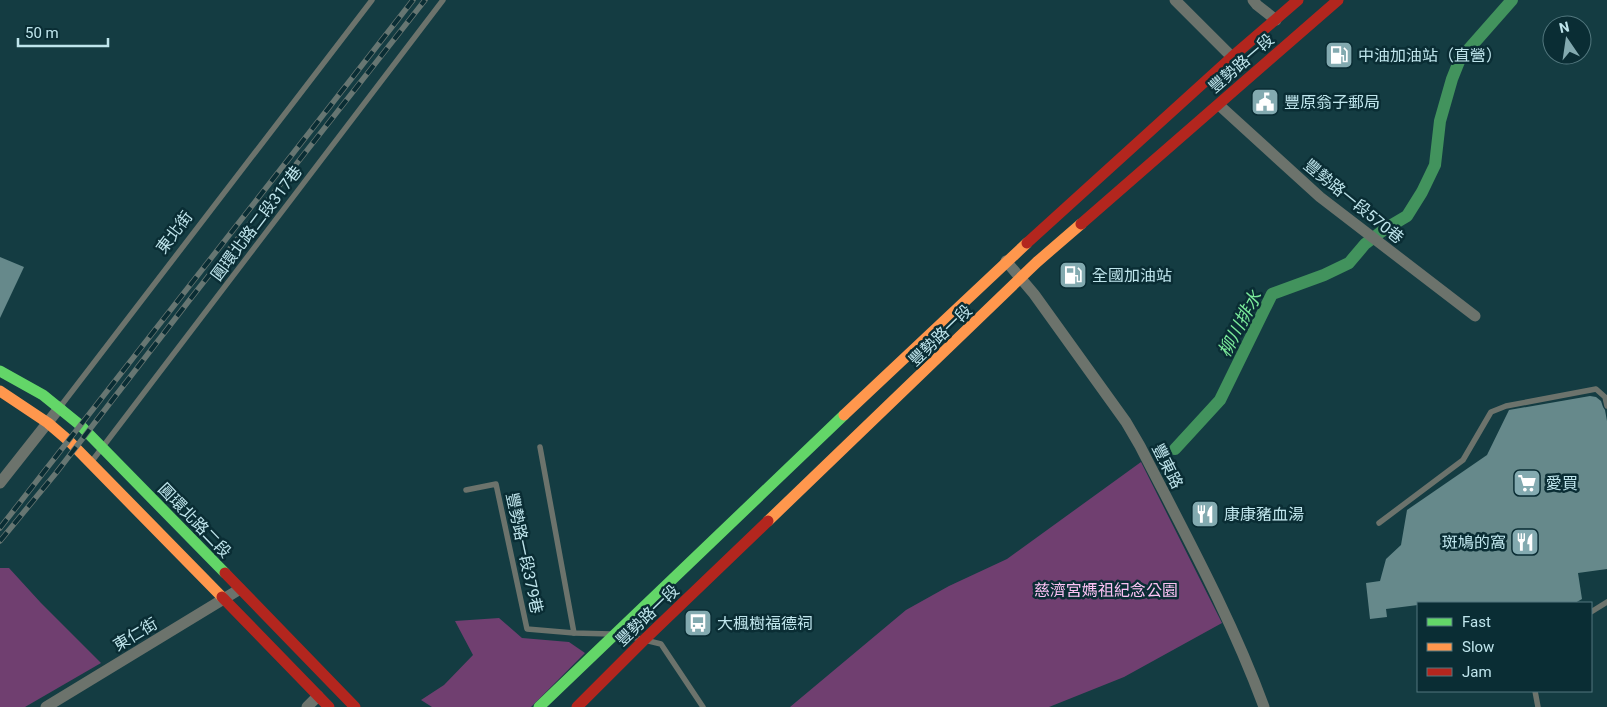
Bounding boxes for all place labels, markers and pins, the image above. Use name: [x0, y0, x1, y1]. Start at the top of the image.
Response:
fuel station icon: 中油加油站（直營）: [1324, 40, 1354, 70]
place label: 中油加油站（直營）: [1358, 46, 1502, 65]
public building icon: 豐原翁子郵局: [1250, 87, 1280, 117]
place label: 豐原翁子郵局: [1284, 93, 1380, 112]
fuel station icon: 全國加油站: [1058, 260, 1088, 290]
place label: 全國加油站: [1092, 266, 1172, 285]
supermarket icon: 愛買: [1512, 468, 1542, 498]
place label: 愛買: [1546, 474, 1578, 493]
restaurant icon: 康康豬血湯: [1190, 499, 1220, 529]
place label: 康康豬血湯: [1224, 505, 1304, 524]
restaurant icon: 斑鳩的窩: [1510, 527, 1540, 557]
place label: 斑鳩的窩: [1442, 533, 1506, 552]
bus stop icon: 大楓樹福德祠: [683, 608, 713, 638]
place label: 大楓樹福德祠: [717, 614, 813, 633]

